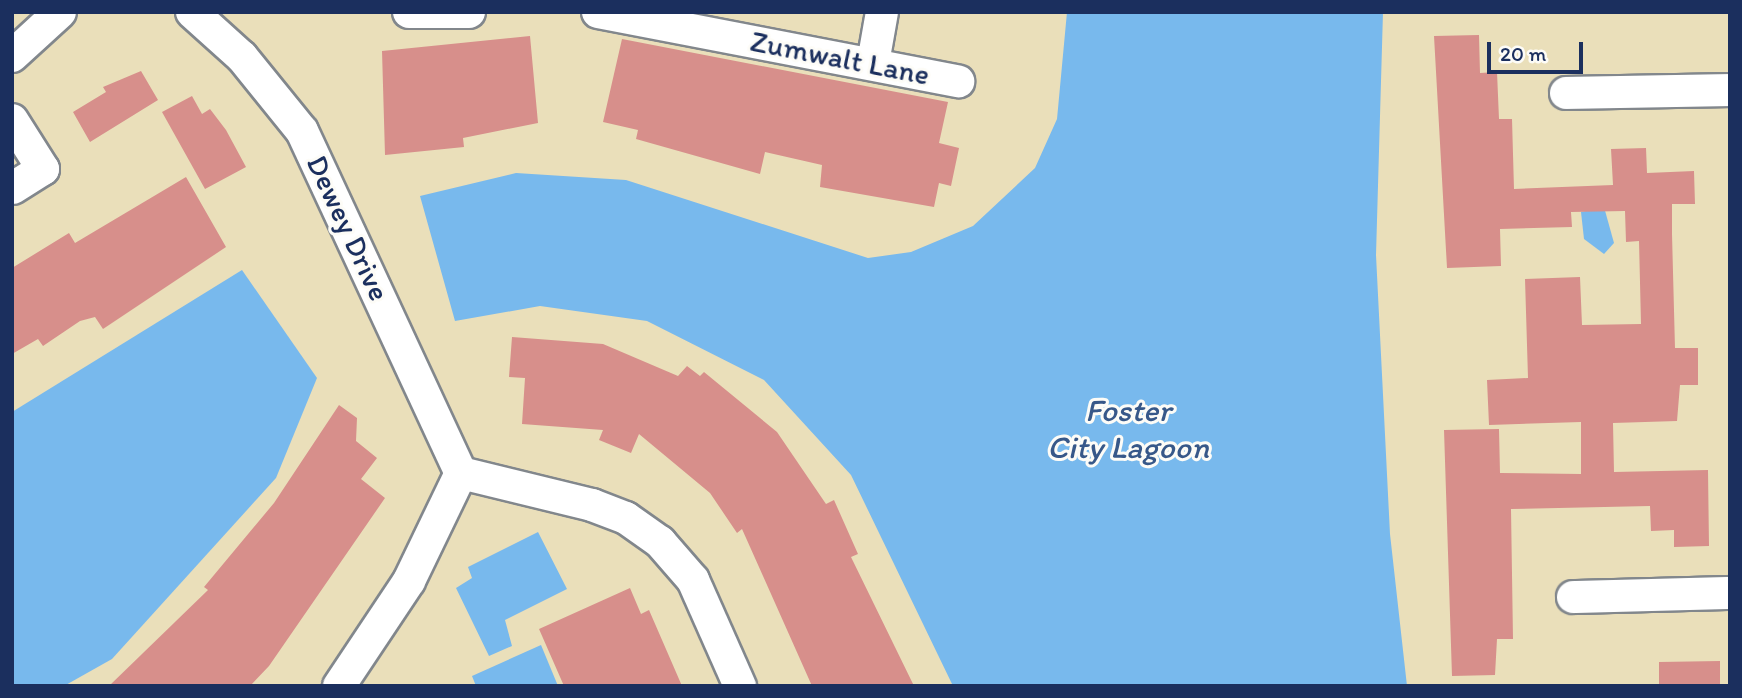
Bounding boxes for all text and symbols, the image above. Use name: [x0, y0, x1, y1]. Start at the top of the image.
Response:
street label: Zumwalt Lane: [747, 23, 933, 93]
scale bar: [1490, 28, 1586, 72]
text: 20 m: [1500, 41, 1546, 66]
street label: Dewey Drive: [298, 149, 398, 307]
water label: Foster City Lagoon: [1047, 392, 1209, 467]

